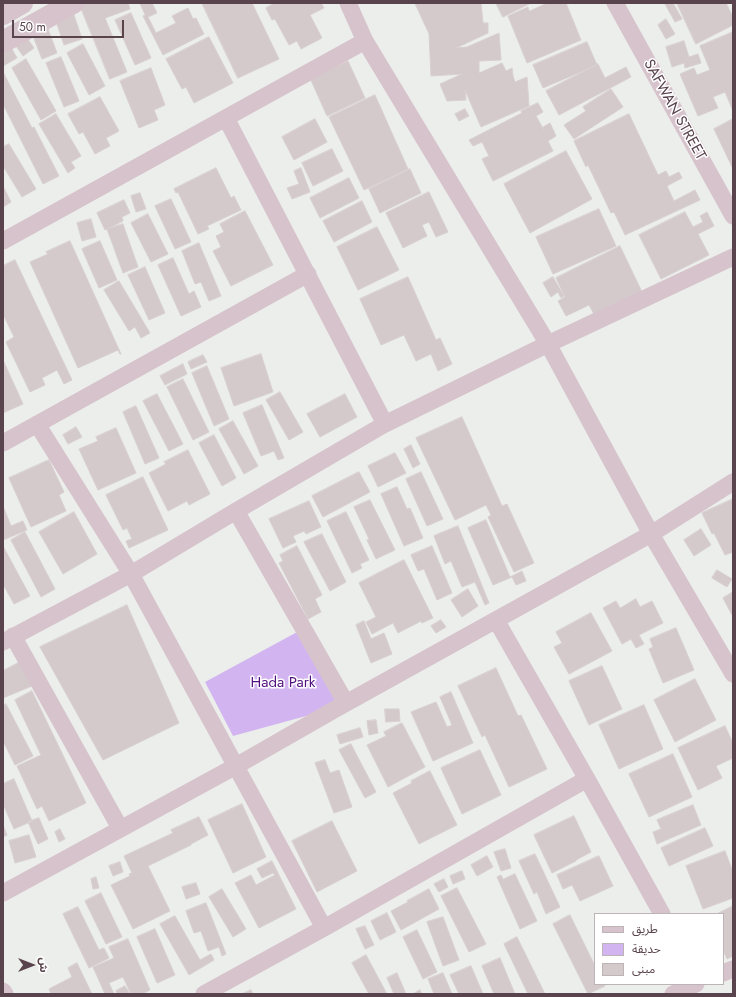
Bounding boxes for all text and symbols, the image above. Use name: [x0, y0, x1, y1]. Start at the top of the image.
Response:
scale bar: [14, 12, 126, 38]
text: 50 m: [19, 18, 46, 36]
street label: SAFWAN STREET: [639, 57, 709, 163]
park label: Hada Park: [251, 674, 315, 692]
legend: [594, 913, 724, 985]
text: طريق: [632, 920, 658, 938]
text: حديقة: [632, 940, 661, 958]
north arrow: [12, 945, 52, 985]
text: ش: [36, 957, 52, 973]
text: مبنى: [632, 960, 655, 978]

